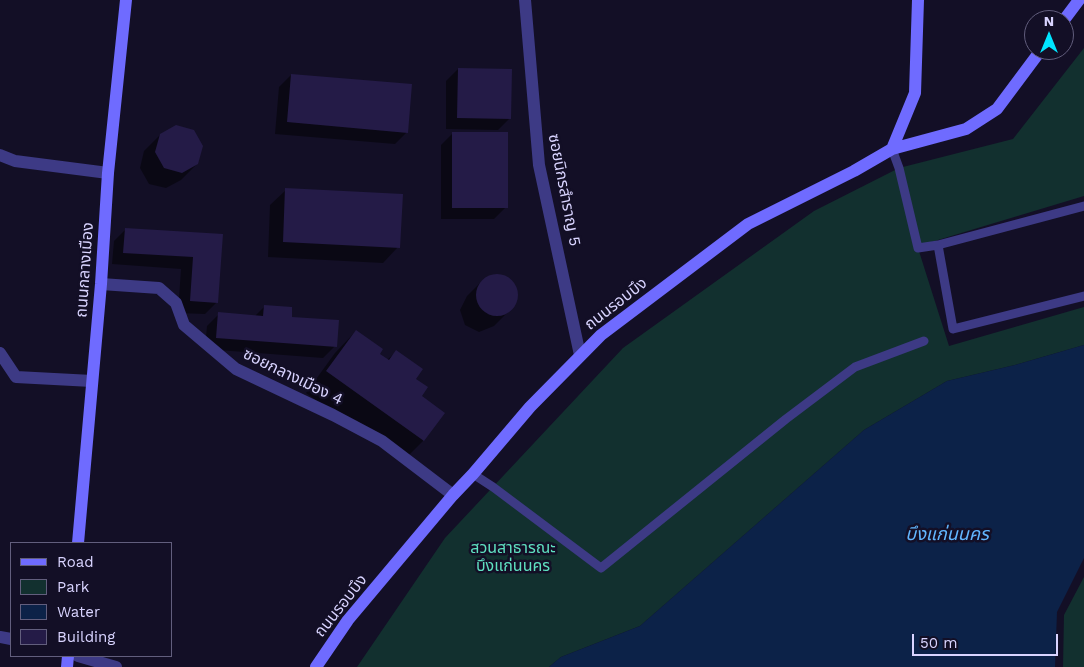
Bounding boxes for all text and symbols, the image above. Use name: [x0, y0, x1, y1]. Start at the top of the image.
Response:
north arrow: [1024, 10, 1074, 60]
text: N: [1044, 13, 1054, 29]
street label: ซอยนิกรสำราญ 5: [544, 132, 584, 248]
street label: ถนนกลางเมือง: [72, 222, 98, 318]
street label: ถนนรอบบึง: [581, 274, 651, 334]
street label: ซอยกลางเมือง 4: [240, 344, 346, 410]
water label: บึงแก่นนคร: [905, 524, 989, 546]
park label: สวนสาธารณะ บึงแก่นนคร: [470, 538, 556, 576]
legend: [10, 542, 172, 657]
text: Road: [57, 553, 94, 571]
street label: ถนนรอบบึง: [311, 571, 371, 641]
text: Park: [57, 578, 89, 596]
text: Water: [57, 603, 100, 621]
scale bar: [914, 624, 1060, 656]
text: Building: [57, 628, 115, 646]
text: 50 m: [920, 634, 957, 652]

